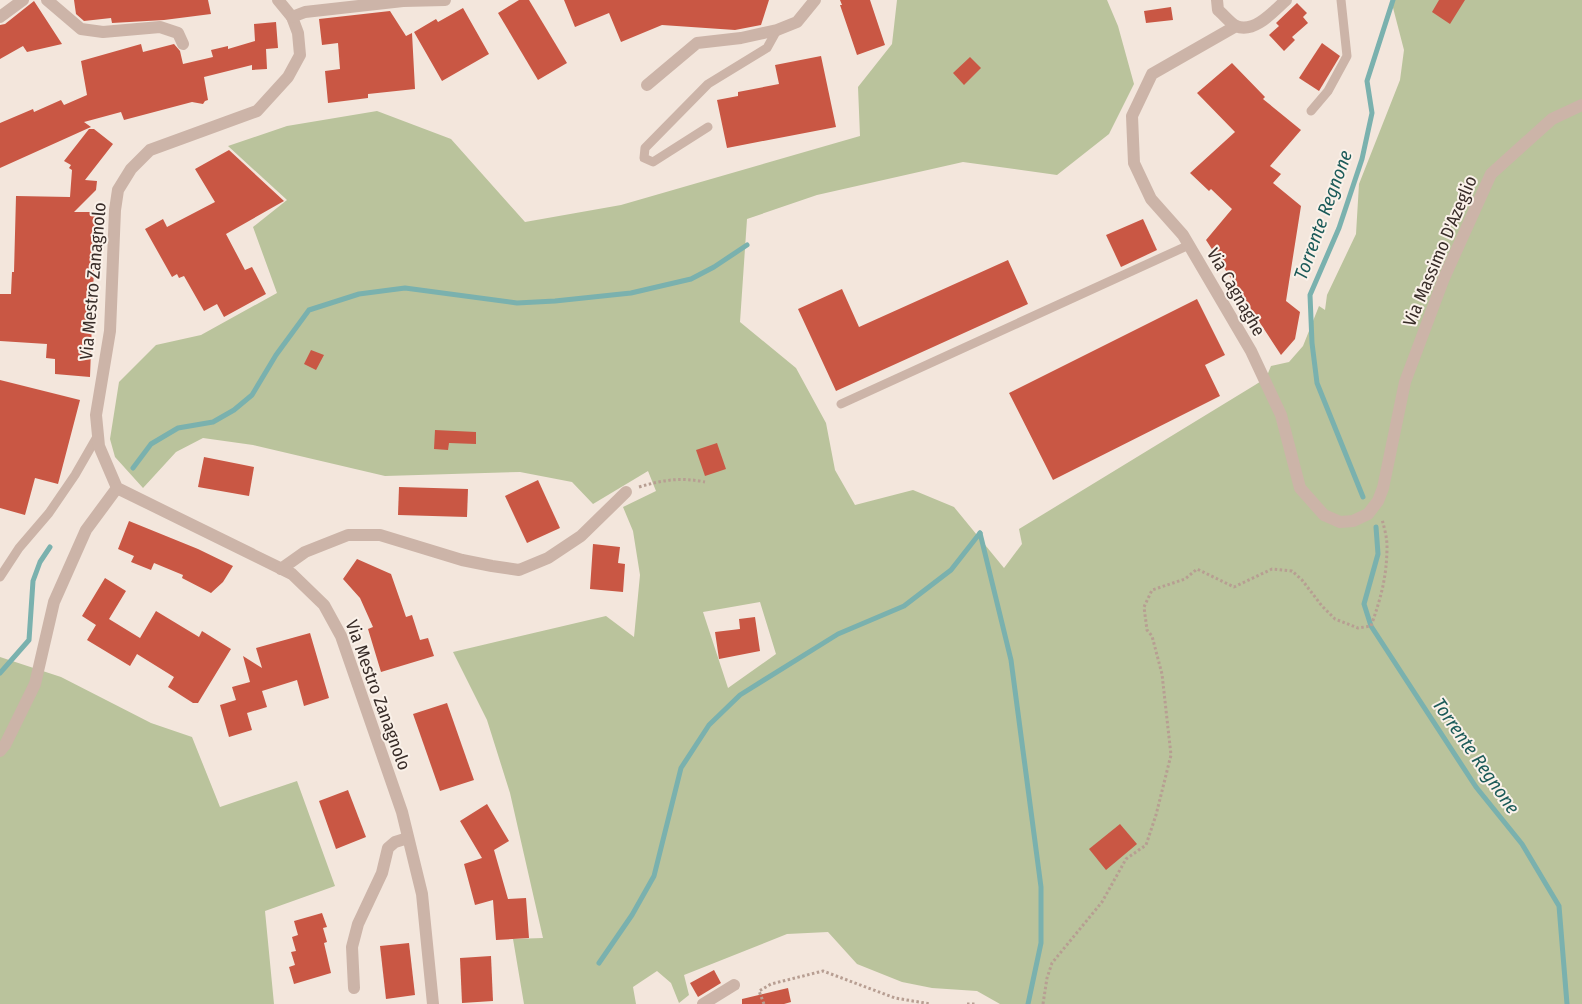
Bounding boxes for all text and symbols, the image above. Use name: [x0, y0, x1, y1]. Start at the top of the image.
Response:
water label: Torrente Regnone: [1289, 147, 1357, 283]
street label: Via Massimo D'Azeglio: [1398, 172, 1482, 330]
street label: Via Mestro Zanagnolo: [75, 201, 111, 361]
street label: Via Cagnaghe: [1202, 244, 1270, 340]
street label: Via Mestro Zanagnolo: [341, 617, 415, 773]
water label: Torrente Regnone: [1428, 694, 1524, 818]

